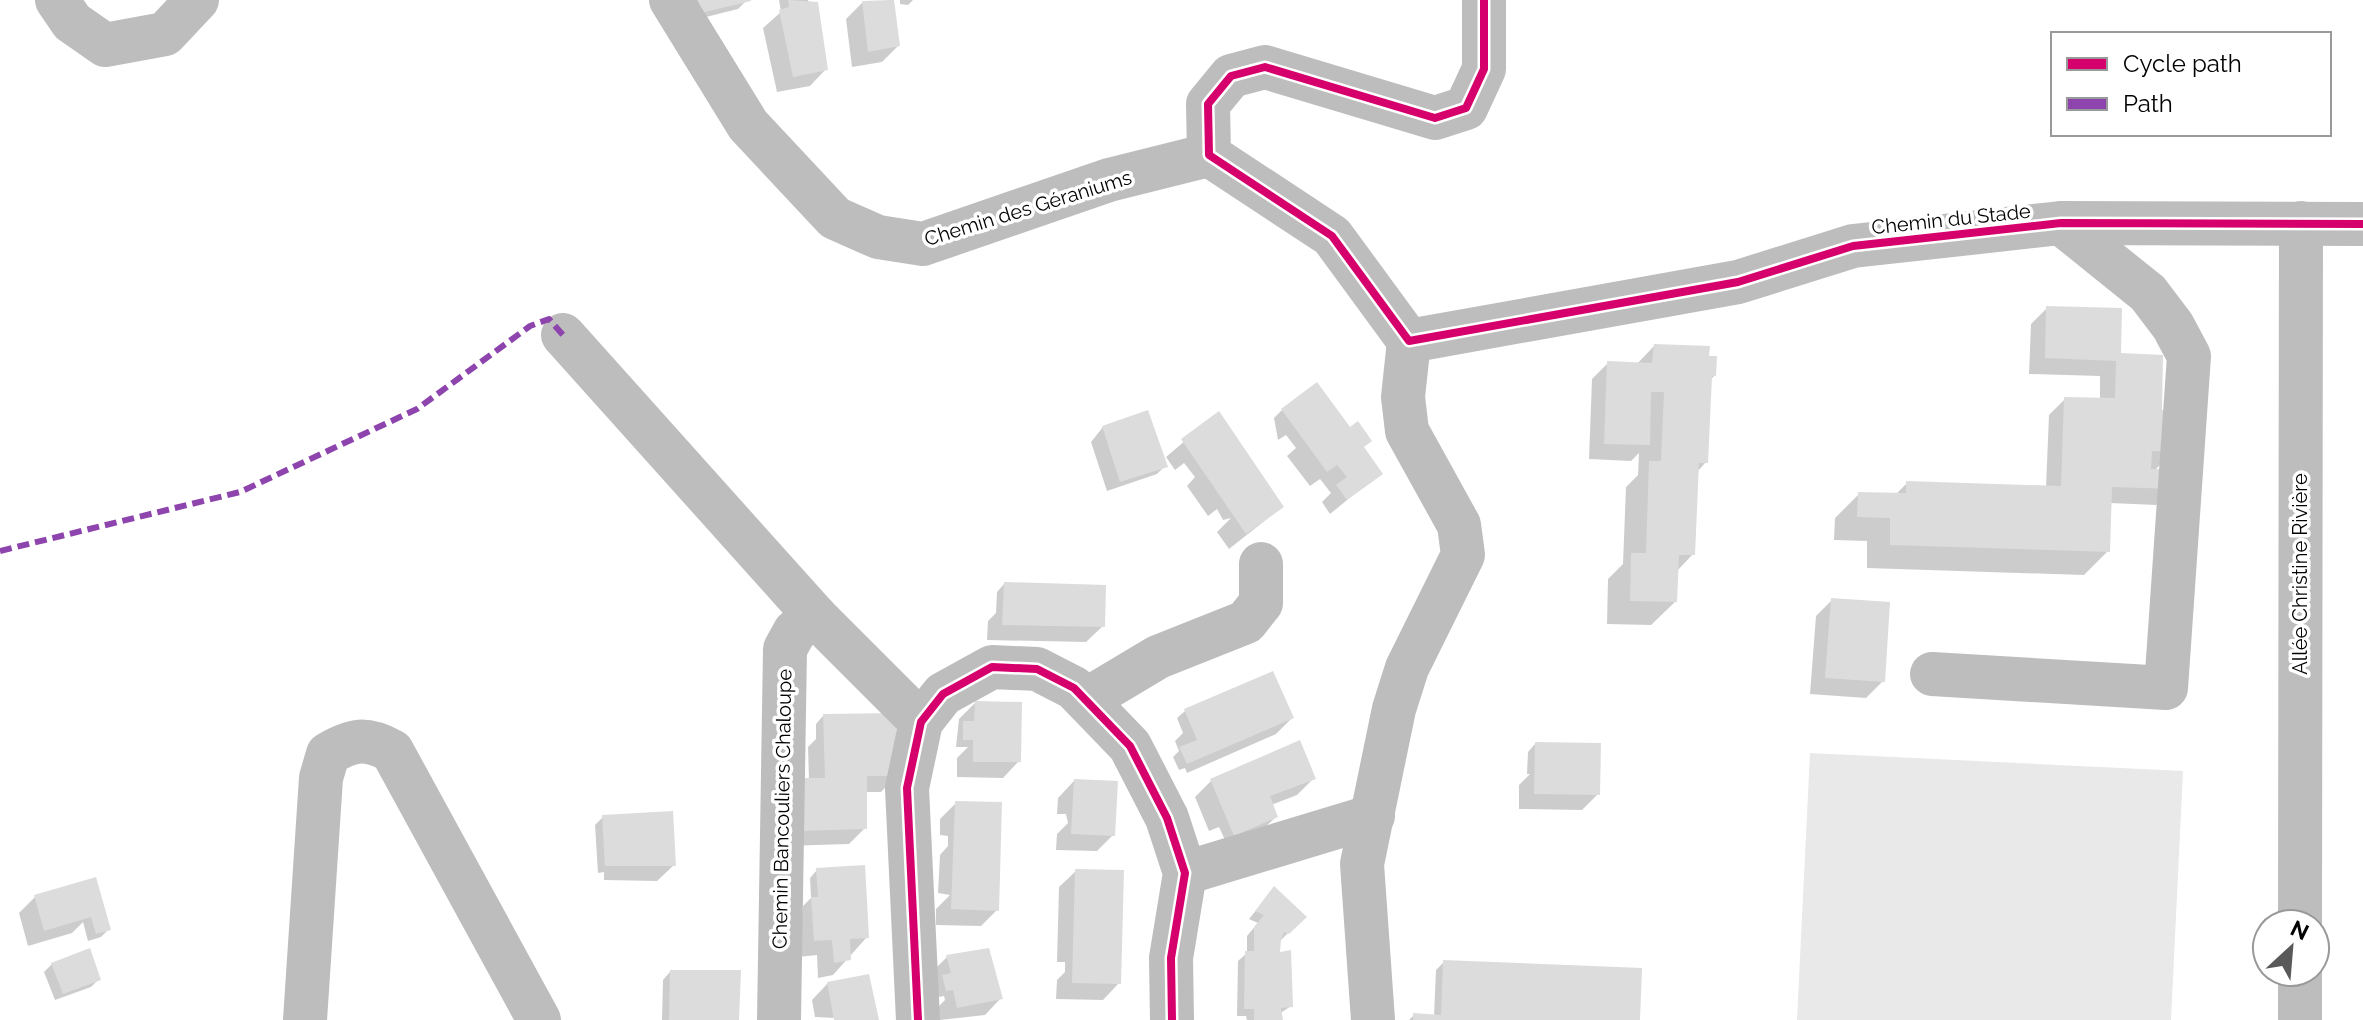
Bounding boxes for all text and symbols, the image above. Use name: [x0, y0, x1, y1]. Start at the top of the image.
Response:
legend: [2051, 32, 2331, 136]
text: Cycle path: [2123, 49, 2242, 78]
text: Path: [2123, 89, 2173, 118]
street label: Chemin des Géraniums: [921, 165, 1135, 251]
street label: Chemin du Stade: [1870, 199, 2032, 239]
street label: Allée Christine Rivière: [2288, 473, 2312, 675]
street label: Chemin Bancouliers Chaloupe: [768, 669, 796, 949]
north arrow: [2251, 908, 2331, 988]
text: N: [2287, 915, 2313, 945]

